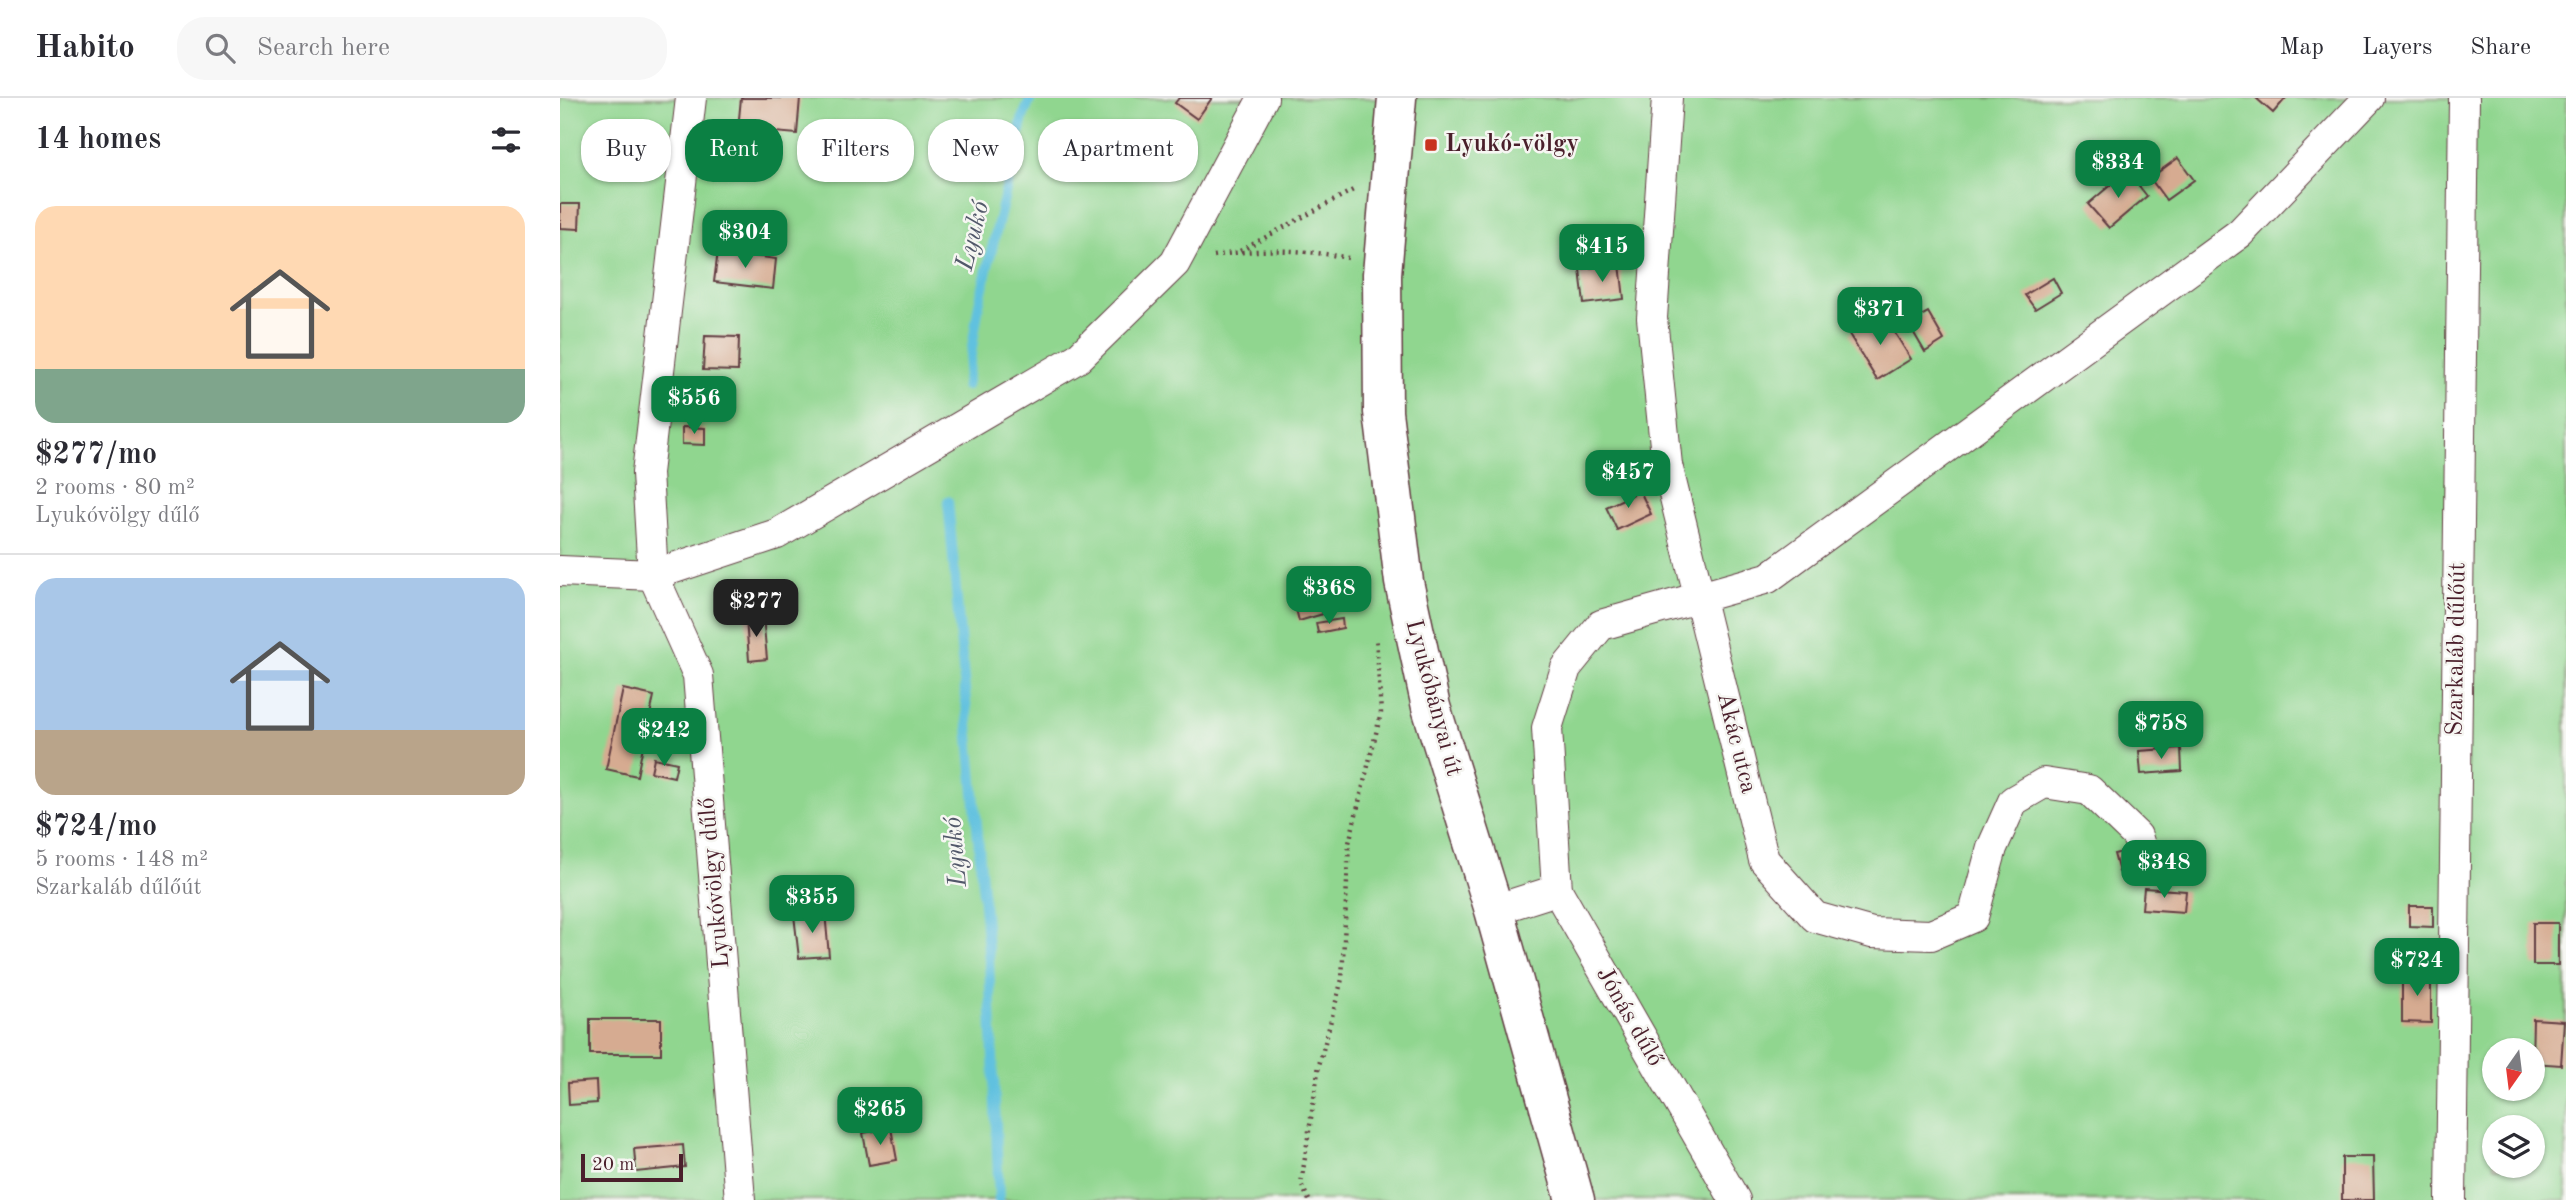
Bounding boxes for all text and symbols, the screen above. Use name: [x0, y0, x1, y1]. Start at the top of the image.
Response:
search box: [177, 17, 667, 80]
icon: search: [201, 29, 239, 67]
text: Habito: [35, 32, 135, 65]
text: Search here: [257, 35, 390, 61]
text: Map: [2280, 36, 2324, 60]
text: Layers: [2362, 36, 2432, 60]
text: Share: [2470, 36, 2531, 60]
chip: Buy: [581, 119, 671, 182]
chip: Rent: [685, 119, 783, 182]
chip: Filters: [797, 119, 914, 182]
chip: New: [928, 119, 1024, 182]
chip: Apartment: [1038, 119, 1198, 182]
icon: filters: [487, 121, 525, 159]
text: 14 homes: [35, 125, 161, 155]
place label: Lyukó-völgy: [1445, 133, 1579, 157]
marker: Lyukó-völgy: [1423, 137, 1439, 153]
pin: $334: [2077, 140, 2159, 200]
text: $334: [2091, 151, 2145, 174]
water label: Lyukó: [952, 198, 994, 274]
pin: $304: [704, 211, 786, 270]
text: $304: [718, 221, 772, 244]
pin: $415: [1561, 225, 1643, 284]
text: $415: [1575, 235, 1629, 258]
icon: home: [217, 251, 343, 377]
pin: $371: [1839, 288, 1921, 347]
text: $371: [1853, 298, 1907, 321]
pin: $556: [653, 376, 735, 436]
text: $556: [667, 387, 721, 410]
text: $277/mo: [35, 440, 157, 470]
pin: $457: [1587, 450, 1669, 510]
text: $457: [1601, 461, 1655, 484]
text: 2 rooms · 80 m²: [35, 476, 195, 499]
text: Lyukóvölgy dűlő: [35, 504, 200, 527]
street label: Szarkaláb dűlőút: [2443, 562, 2471, 736]
pin: $368: [1288, 566, 1370, 626]
text: $368: [1302, 577, 1356, 600]
pin: $277: [715, 580, 797, 639]
text: $277: [729, 590, 783, 613]
street label: Lyukóbányai út: [1401, 617, 1465, 779]
icon: home: [217, 623, 343, 749]
street label: Akác utca: [1712, 690, 1760, 796]
pin: $758: [2120, 702, 2202, 761]
pin: $242: [623, 708, 705, 768]
text: $758: [2134, 712, 2188, 735]
text: $242: [637, 719, 691, 742]
street label: Lyukóvölgy dűlő: [696, 796, 734, 970]
text: $724/mo: [35, 812, 157, 842]
water label: Lyukó: [940, 815, 972, 889]
pin: $348: [2123, 840, 2205, 900]
text: 5 rooms · 148 m²: [35, 848, 208, 871]
text: $348: [2137, 851, 2191, 874]
text: Szarkaláb dűlőút: [35, 876, 202, 899]
pin: $355: [771, 876, 853, 935]
text: $355: [785, 886, 839, 909]
pin: $724: [2376, 939, 2458, 998]
text: $724: [2390, 949, 2444, 972]
street label: Jónás dűlő: [1591, 963, 1667, 1071]
north arrow: [2482, 1038, 2544, 1101]
map controls: [2482, 1038, 2545, 1178]
pin: $265: [839, 1088, 921, 1147]
text: $265: [853, 1098, 907, 1121]
button: layers: [2482, 1115, 2545, 1178]
scale bar: [581, 1151, 682, 1183]
text: 20 m: [592, 1156, 634, 1175]

